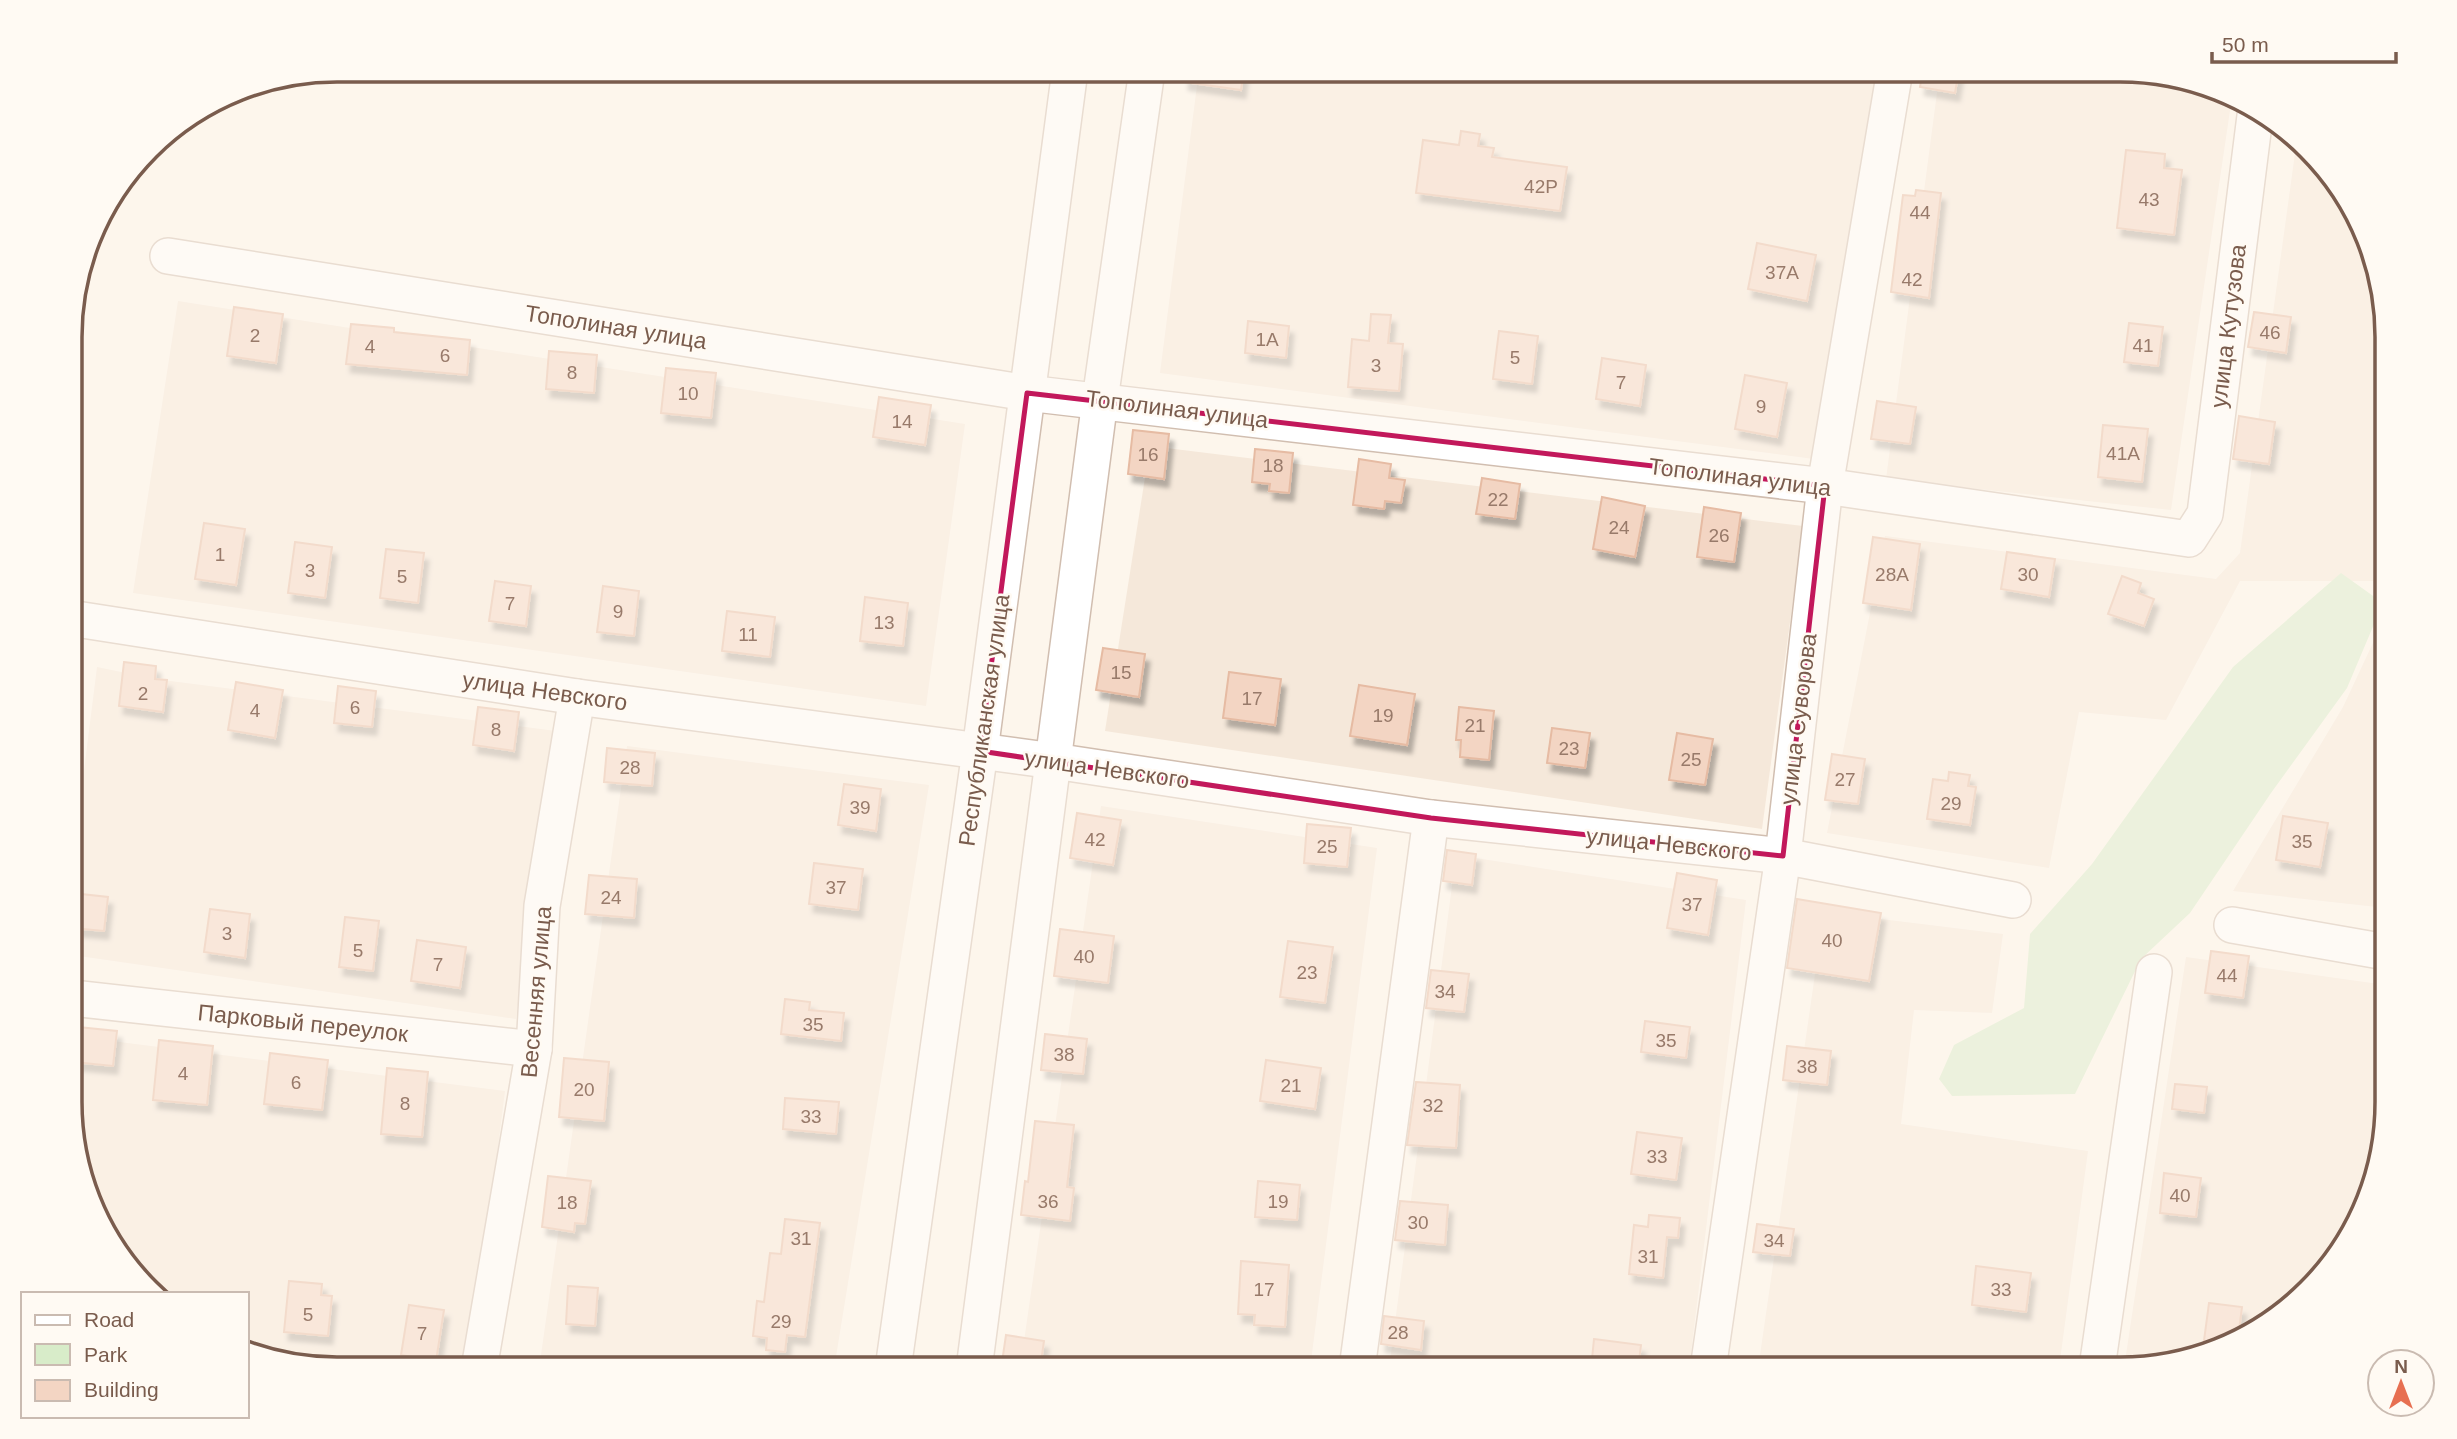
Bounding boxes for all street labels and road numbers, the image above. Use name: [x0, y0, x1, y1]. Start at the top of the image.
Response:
street label: улица Кутузова: [2205, 243, 2251, 409]
street label: Тополиная улица: [523, 300, 709, 354]
street label: Тополиная улица: [1084, 385, 1270, 433]
street label: Тополиная улица: [1647, 453, 1833, 501]
street label: Республиканская улица: [953, 592, 1015, 848]
street label: улица Суворова: [1775, 631, 1821, 806]
street label: улица Невского: [461, 667, 629, 715]
street label: улица Невского: [1023, 745, 1191, 793]
street label: улица Невского: [1585, 822, 1753, 866]
street label: Весенняя улица: [516, 905, 556, 1079]
street label: Парковый переулок: [197, 999, 410, 1047]

